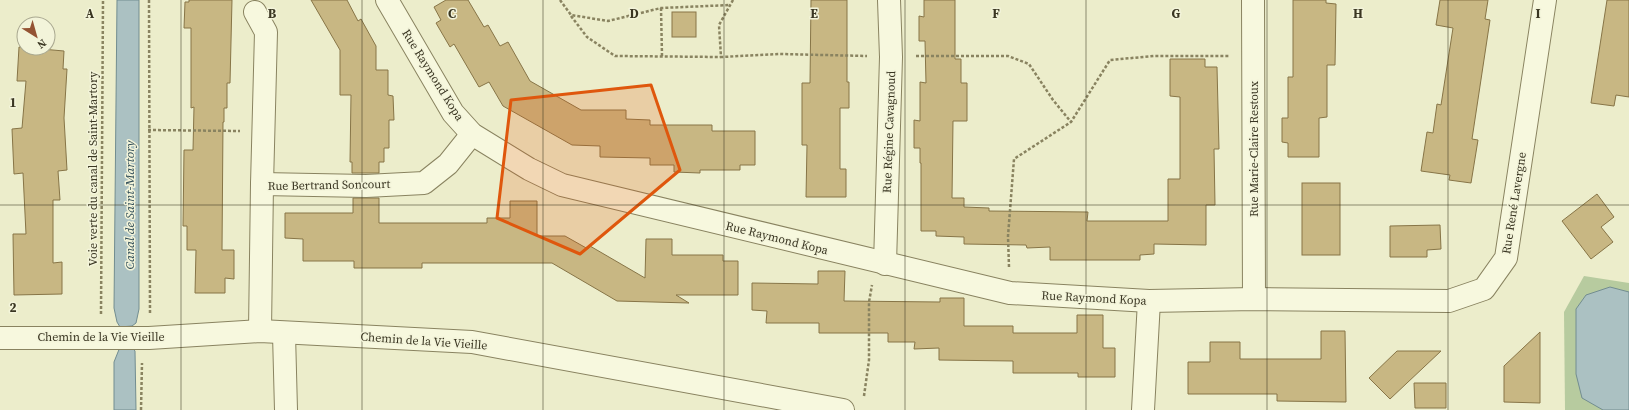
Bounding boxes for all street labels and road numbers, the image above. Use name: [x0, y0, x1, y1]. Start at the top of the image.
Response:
street label: Rue Raymond Kopa: [398, 26, 468, 125]
street label: Rue Régine Cavagnoud: [879, 70, 899, 193]
street label: Voie verte du canal de Saint-Martory: [85, 71, 101, 266]
street label: Rue Marie-Claire Restoux: [1246, 80, 1262, 217]
street label: Rue René Lavergne: [1498, 151, 1530, 255]
street label: Rue Bertrand Soncourt: [267, 176, 391, 194]
street label: Rue Raymond Kopa: [724, 218, 831, 259]
street label: Rue Raymond Kopa: [1041, 287, 1148, 309]
street label: Chemin de la Vie Vieille: [37, 329, 165, 345]
street label: Chemin de la Vie Vieille: [360, 329, 488, 353]

